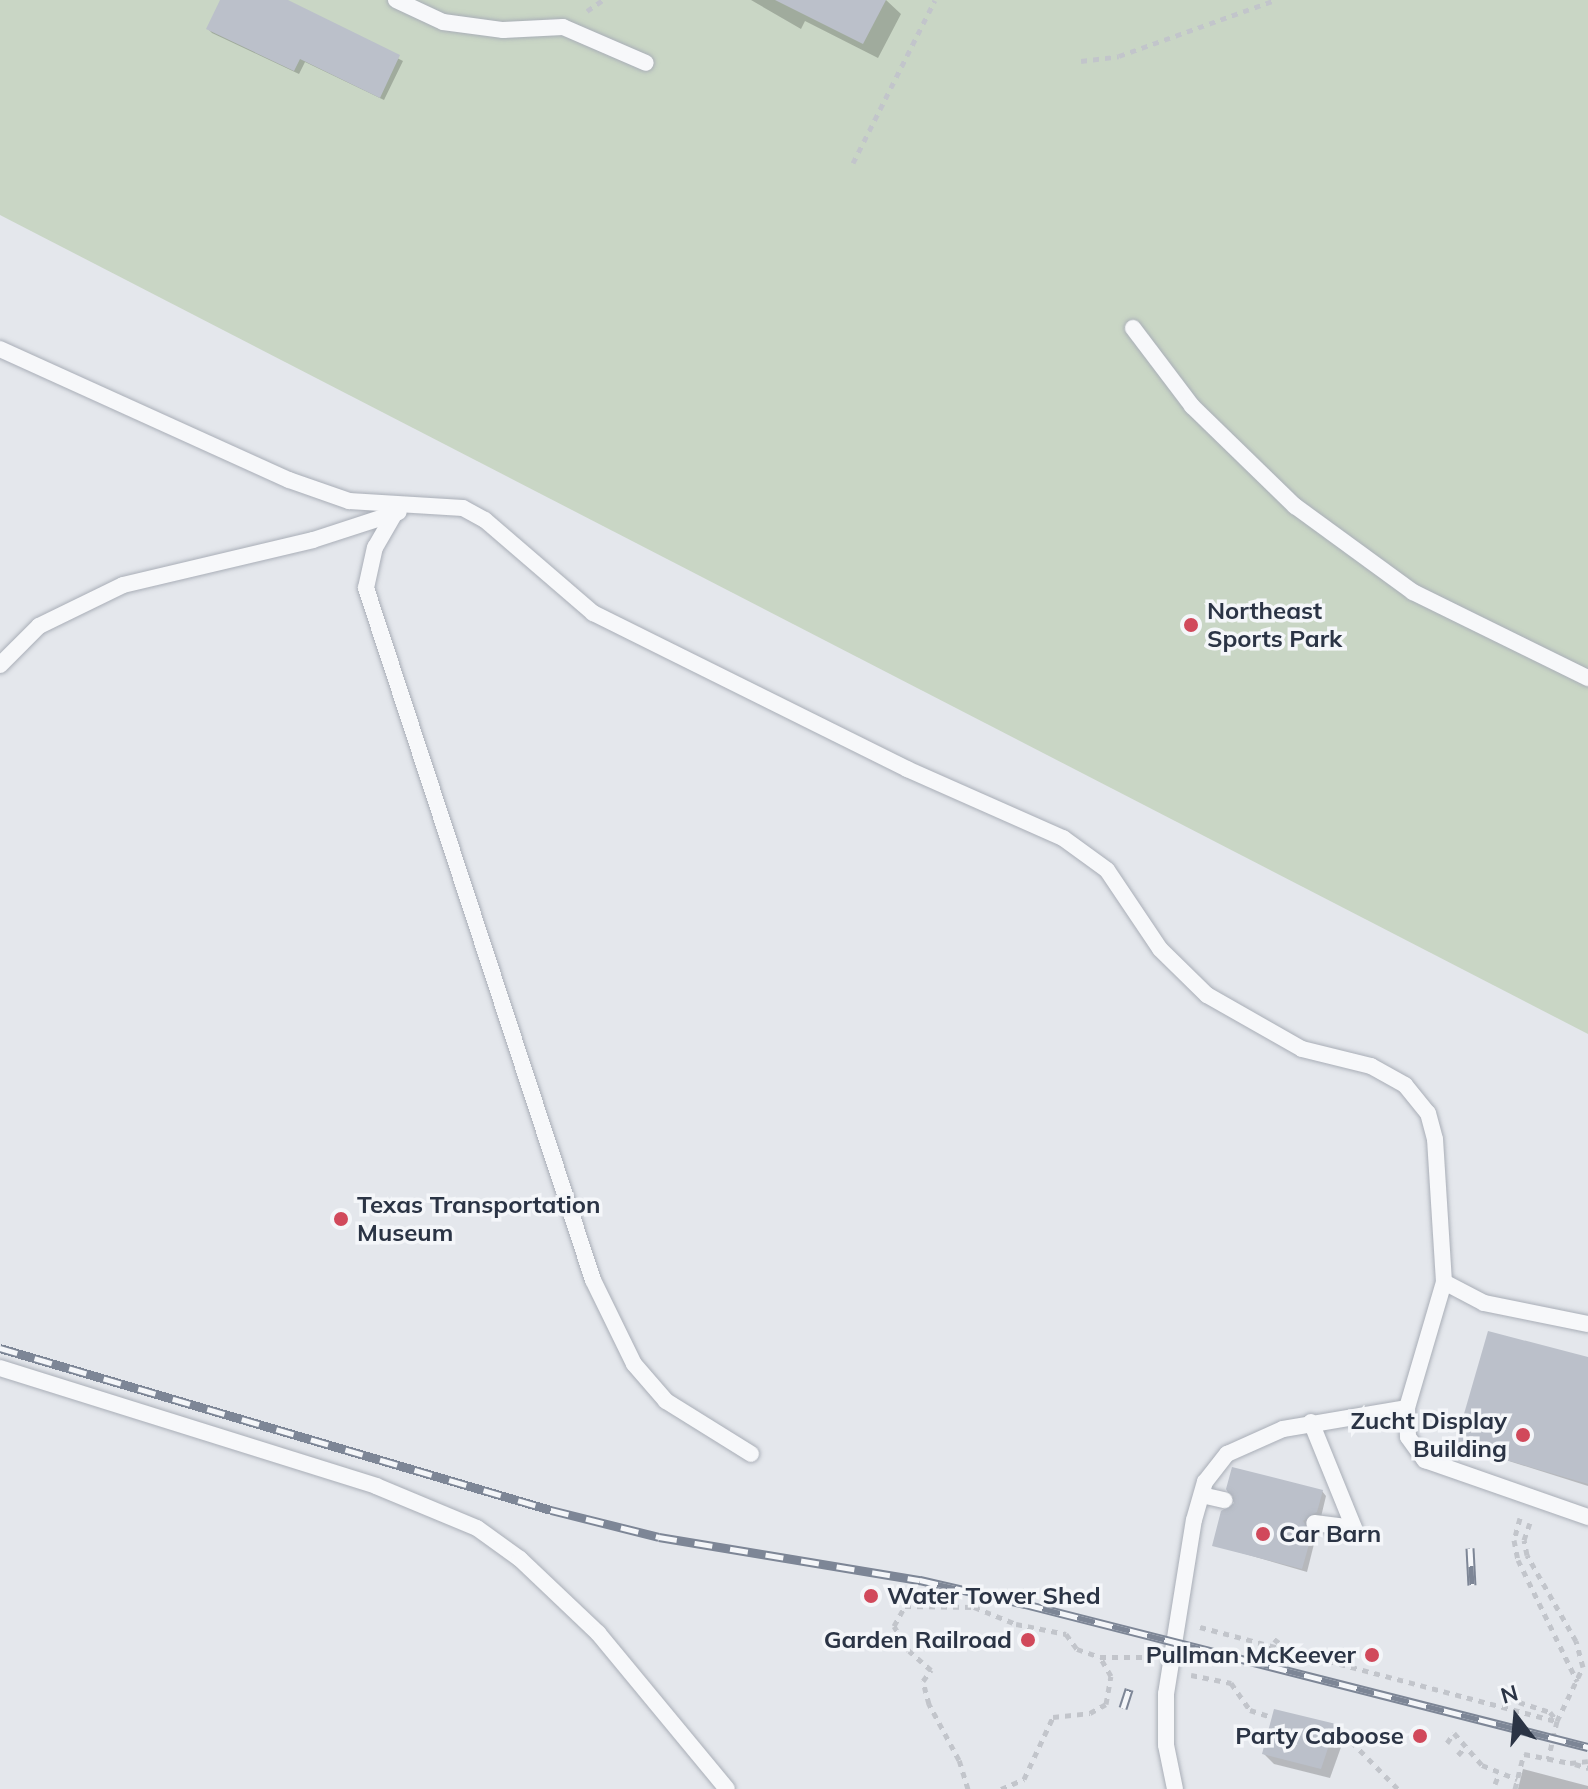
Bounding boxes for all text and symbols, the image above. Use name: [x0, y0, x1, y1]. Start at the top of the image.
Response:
place label: Northeast Sports Park: [1207, 597, 1342, 653]
marker: Northeast Sports Park: [1182, 616, 1200, 634]
place label: Texas Transportation Museum: [357, 1191, 601, 1247]
marker: Texas Transportation Museum: [332, 1210, 350, 1228]
place label: Zucht Display Building: [1351, 1407, 1507, 1463]
marker: Zucht Display Building: [1514, 1426, 1532, 1444]
place label: Car Barn: [1279, 1520, 1381, 1548]
marker: Car Barn: [1254, 1525, 1272, 1543]
place label: Water Tower Shed: [887, 1582, 1101, 1610]
marker: Water Tower Shed: [862, 1587, 880, 1605]
place label: Garden Railroad: [824, 1626, 1012, 1654]
marker: Garden Railroad: [1019, 1631, 1037, 1649]
place label: Pullman McKeever: [1146, 1641, 1356, 1669]
marker: Pullman McKeever: [1363, 1646, 1381, 1664]
north arrow: [1476, 1677, 1556, 1757]
text: N: [1498, 1678, 1521, 1710]
place label: Party Caboose: [1235, 1722, 1404, 1750]
marker: Party Caboose: [1411, 1727, 1429, 1745]

